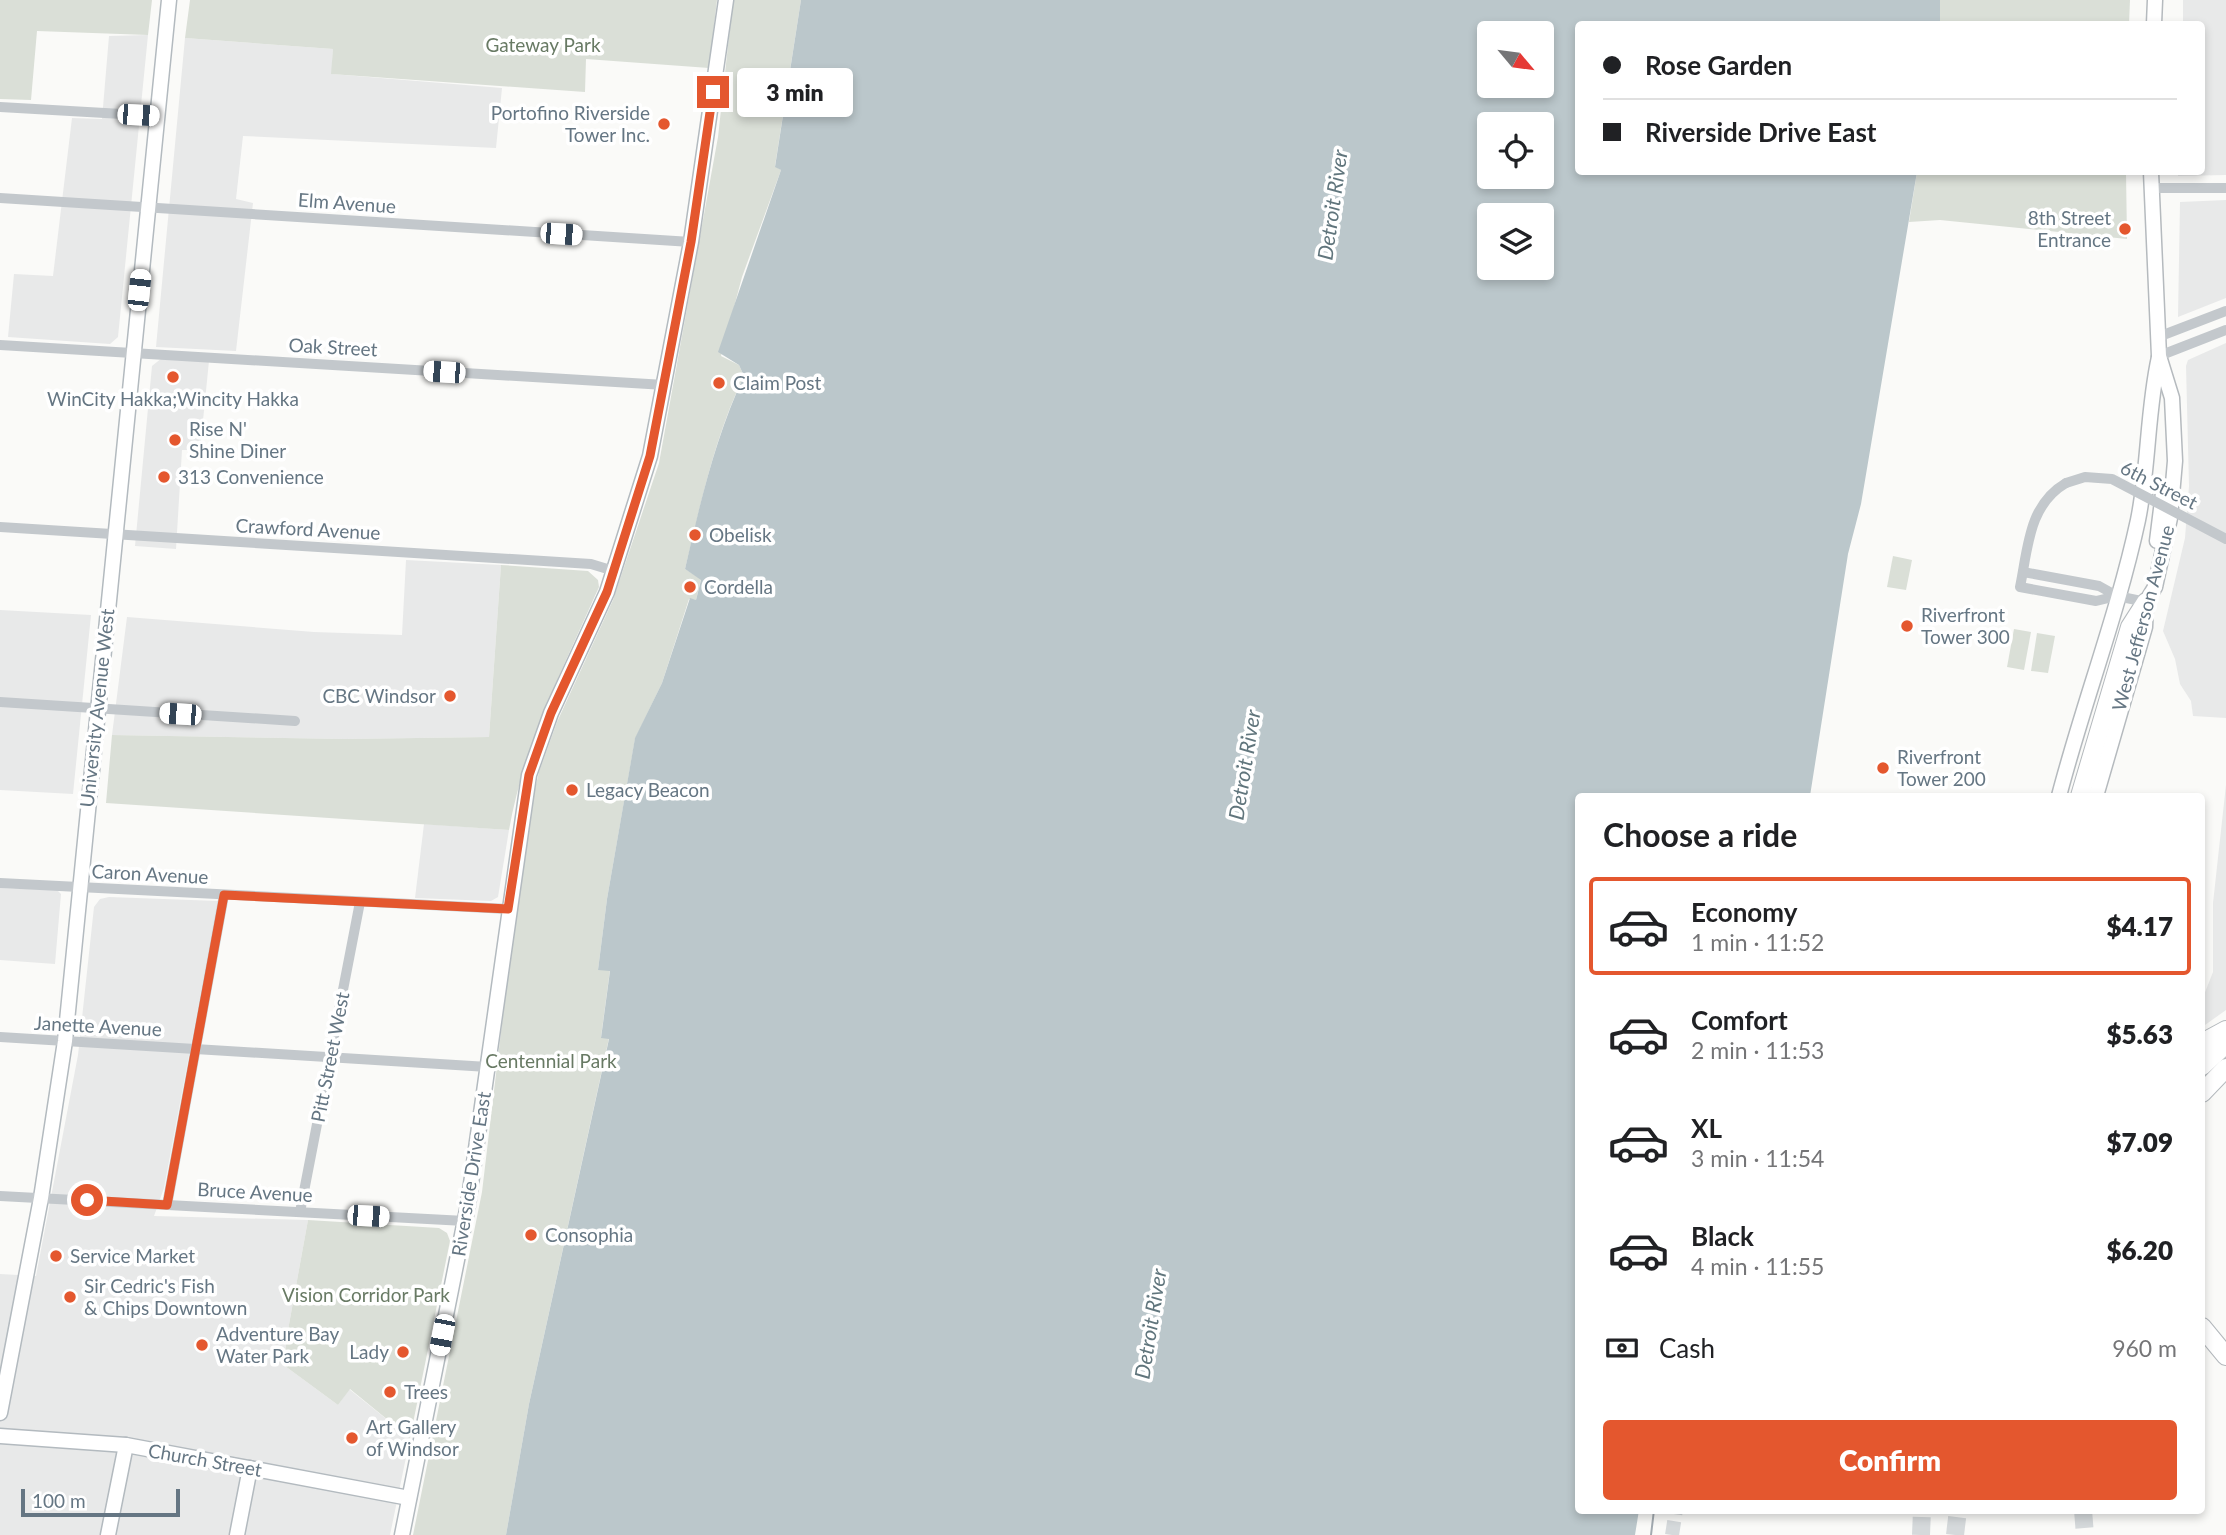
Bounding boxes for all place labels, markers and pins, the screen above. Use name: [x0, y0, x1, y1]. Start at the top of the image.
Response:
place label: Portofino Riverside Tower Inc.: [491, 101, 650, 146]
marker: Portofino Riverside Tower Inc.: [656, 116, 672, 132]
place label: 8th Street Entrance: [2028, 206, 2111, 251]
marker: 8th Street Entrance: [2117, 221, 2133, 237]
marker: WinCity Hakka;Wincity Hakka: [165, 369, 181, 385]
place label: Claim Post: [733, 371, 822, 394]
marker: Claim Post: [711, 375, 727, 391]
place label: WinCity Hakka;Wincity Hakka: [47, 387, 299, 410]
place label: Rise N' Shine Diner: [189, 417, 286, 462]
marker: Rise N' Shine Diner: [167, 432, 183, 448]
place label: 313 Convenience: [178, 465, 324, 488]
marker: 313 Convenience: [156, 469, 172, 485]
place label: Obelisk: [709, 523, 772, 546]
marker: Obelisk: [687, 527, 703, 543]
place label: Cordella: [704, 575, 773, 598]
marker: Cordella: [682, 579, 698, 595]
place label: Riverfront Tower 300: [1921, 603, 2010, 648]
marker: Riverfront Tower 300: [1899, 618, 1915, 634]
place label: CBC Windsor: [322, 684, 436, 707]
marker: CBC Windsor: [442, 688, 458, 704]
place label: Riverfront Tower 200: [1897, 745, 1986, 790]
marker: Riverfront Tower 200: [1875, 760, 1891, 776]
place label: Legacy Beacon: [586, 778, 710, 801]
marker: Legacy Beacon: [564, 782, 580, 798]
place label: Consophia: [545, 1223, 633, 1246]
marker: Consophia: [523, 1227, 539, 1243]
place label: Service Market: [70, 1244, 195, 1267]
marker: Service Market: [48, 1248, 64, 1264]
place label: Sir Cedric's Fish & Chips Downtown: [84, 1274, 247, 1319]
marker: Sir Cedric's Fish & Chips Downtown: [62, 1289, 78, 1305]
place label: Adventure Bay Water Park: [216, 1322, 340, 1367]
marker: Adventure Bay Water Park: [194, 1337, 210, 1353]
place label: Lady: [349, 1340, 389, 1363]
marker: Lady: [395, 1344, 411, 1360]
place label: Trees: [404, 1380, 448, 1403]
marker: Trees: [382, 1384, 398, 1400]
place label: Art Gallery of Windsor: [366, 1415, 459, 1460]
marker: Art Gallery of Windsor: [344, 1430, 360, 1446]

